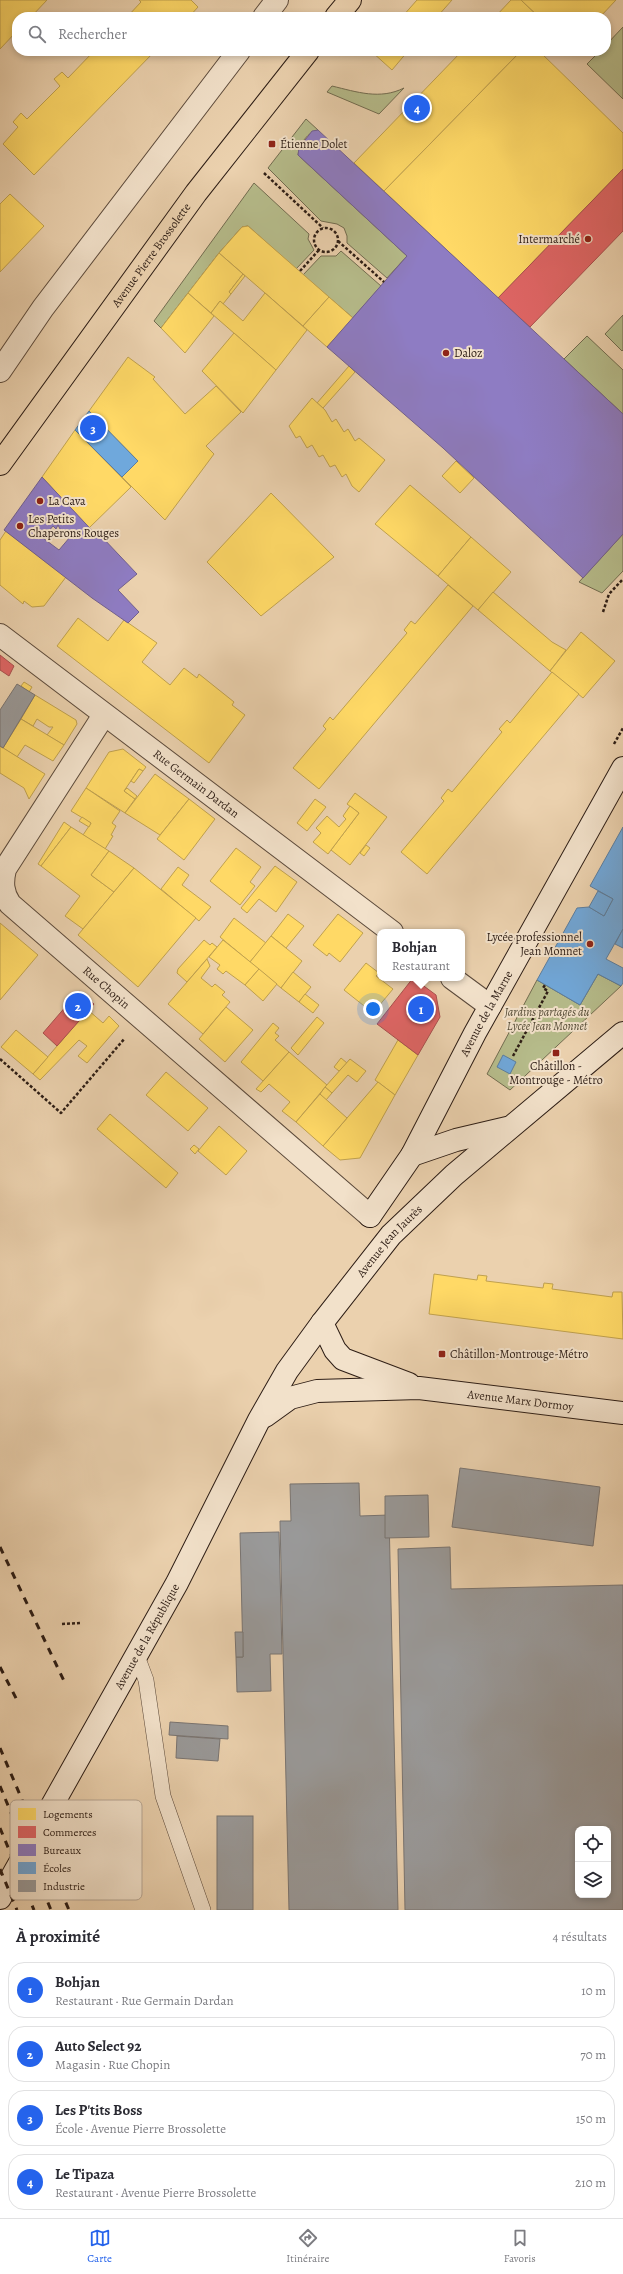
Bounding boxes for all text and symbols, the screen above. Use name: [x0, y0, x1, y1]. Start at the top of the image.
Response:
search box: [12, 12, 611, 56]
icon: search: [26, 23, 48, 45]
text: Rechercher: [58, 24, 127, 44]
pin: 4: [404, 93, 430, 123]
place label: Étienne Dolet: [280, 136, 347, 152]
marker: Étienne Dolet: [267, 139, 277, 149]
street label: Avenue Pierre Brossolette: [107, 200, 194, 311]
place label: Intermarché: [518, 231, 580, 247]
marker: Intermarché: [583, 234, 593, 244]
place label: Daloz: [454, 345, 482, 361]
marker: Daloz: [441, 348, 451, 358]
pin: 3: [80, 413, 106, 443]
place label: La Cava: [48, 493, 86, 509]
marker: La Cava: [35, 496, 45, 506]
place label: Les Petits Chaperons Rouges: [28, 511, 119, 541]
marker: Les Petits Chaperons Rouges: [15, 521, 25, 531]
street label: Rue Germain Dardan: [150, 746, 243, 822]
popup: [377, 929, 465, 981]
place label: Lycée professionnel Jean Monnet: [487, 929, 582, 959]
text: Bohjan: [392, 937, 437, 957]
marker: Lycée professionnel Jean Monnet: [585, 939, 595, 949]
text: Restaurant: [392, 957, 450, 974]
street label: Rue Chopin: [79, 963, 134, 1013]
street label: Avenue de la Marne: [456, 968, 516, 1060]
pin: 2: [65, 991, 91, 1021]
pin: 1: [408, 994, 434, 1024]
your location: [363, 999, 383, 1019]
park label: Jardins partagés du Lycée Jean Monnet: [504, 1004, 590, 1034]
marker: Châtillon - Montrouge - Métro: [551, 1048, 561, 1058]
place label: Châtillon - Montrouge - Métro: [509, 1058, 603, 1088]
street label: Avenue Jean Jaurès: [352, 1201, 426, 1281]
place label: Châtillon-Montrouge-Métro: [450, 1346, 588, 1362]
marker: Châtillon-Montrouge-Métro: [437, 1349, 447, 1359]
street label: Avenue Marx Dormoy: [466, 1386, 575, 1415]
street label: Avenue de la République: [110, 1581, 183, 1693]
legend: [10, 1800, 142, 1900]
text: Logements: [43, 1807, 93, 1822]
text: Commerces: [43, 1825, 96, 1840]
map controls: [575, 1826, 611, 1898]
button: locate: [575, 1826, 611, 1862]
text: Bureaux: [43, 1843, 82, 1858]
text: Écoles: [43, 1861, 71, 1876]
button: layers: [575, 1862, 611, 1898]
text: Industrie: [43, 1879, 85, 1894]
text: À proximité: [16, 1925, 100, 1948]
text: 4 résultats: [553, 1928, 607, 1945]
text: Bohjan: [55, 1972, 100, 1992]
text: 1: [28, 1982, 32, 1999]
text: 10 m: [581, 1982, 606, 1999]
text: Restaurant · Rue Germain Dardan: [55, 1992, 234, 2009]
text: Auto Select 92: [55, 2036, 141, 2056]
text: 2: [27, 2046, 33, 2063]
text: 70 m: [580, 2046, 606, 2063]
text: Magasin · Rue Chopin: [55, 2056, 170, 2073]
text: Les P'tits Boss: [55, 2100, 142, 2120]
text: 3: [27, 2110, 33, 2127]
text: 150 m: [576, 2110, 606, 2127]
text: École · Avenue Pierre Brossolette: [55, 2120, 226, 2137]
text: Le Tipaza: [55, 2164, 115, 2184]
text: 4: [27, 2174, 33, 2191]
text: 210 m: [575, 2174, 606, 2191]
text: Restaurant · Avenue Pierre Brossolette: [55, 2184, 256, 2201]
tab: Carte: [87, 2227, 112, 2266]
tab: Itinéraire: [286, 2227, 329, 2266]
tab: Favoris: [504, 2227, 536, 2266]

